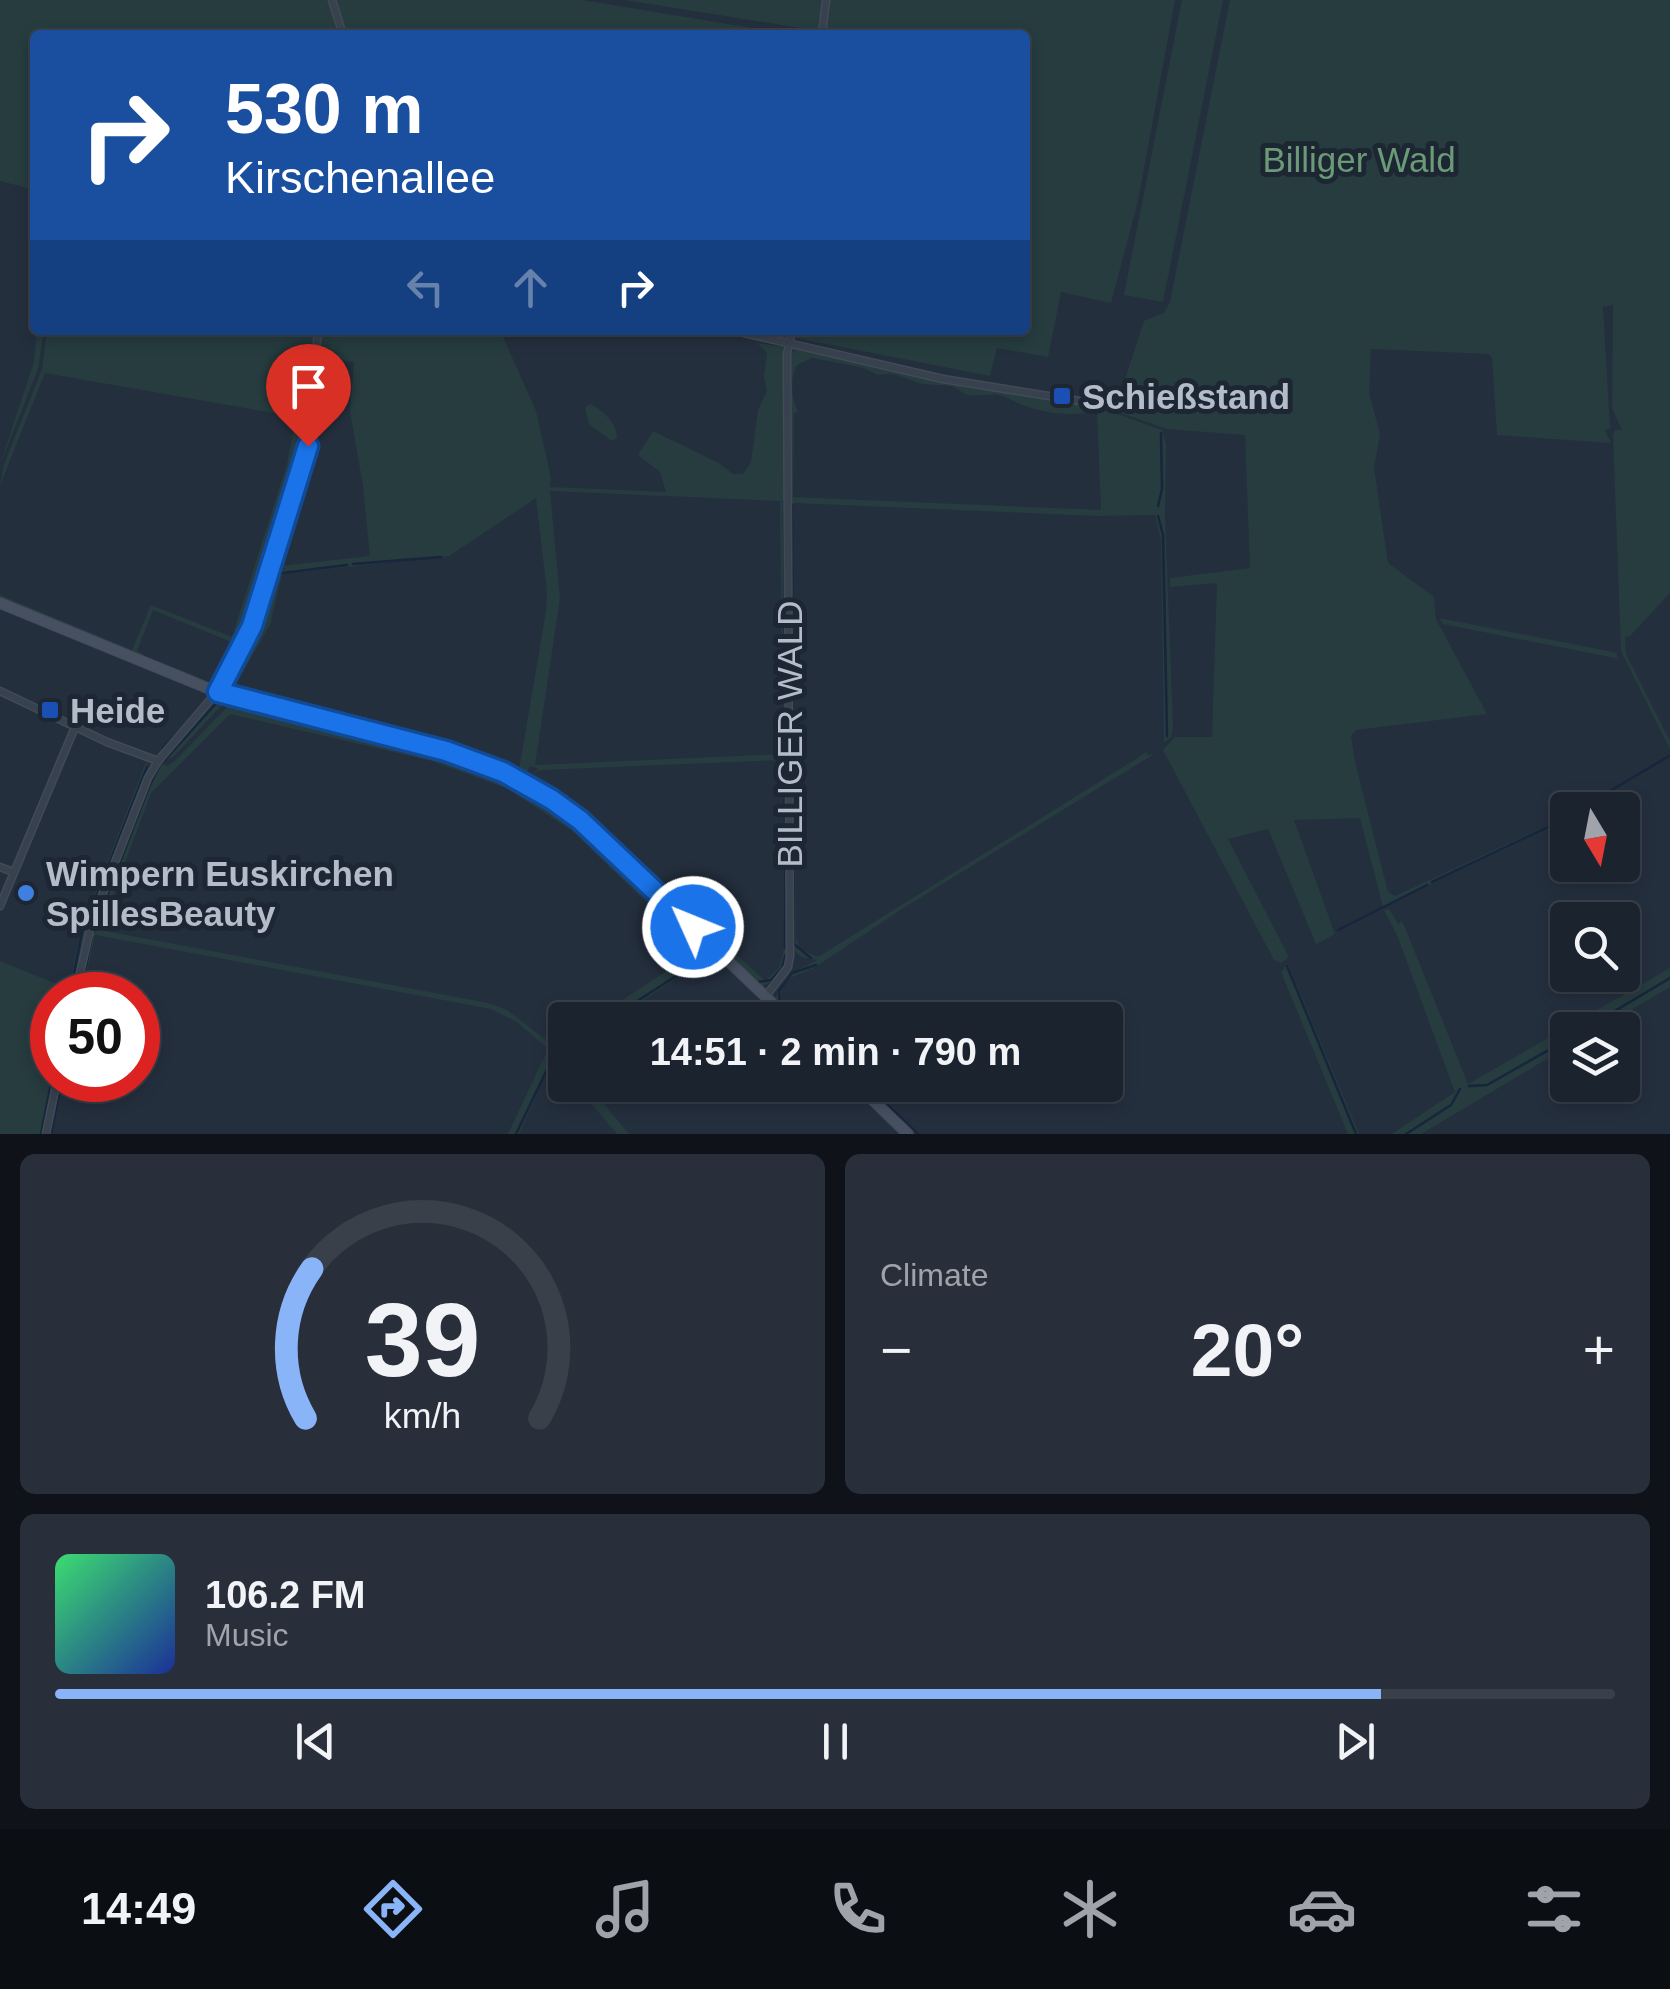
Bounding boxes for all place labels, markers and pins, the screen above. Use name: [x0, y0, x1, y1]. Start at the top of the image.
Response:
pin: [266, 344, 351, 447]
place label: Schießstand: [1082, 377, 1290, 416]
marker: Schießstand: [1051, 385, 1073, 407]
place label: Heide: [70, 691, 165, 730]
marker: Heide: [39, 699, 61, 721]
place label: Wimpern Euskirchen SpillesBeauty: [46, 854, 394, 933]
marker: Wimpern Euskirchen SpillesBeauty: [15, 882, 37, 904]

